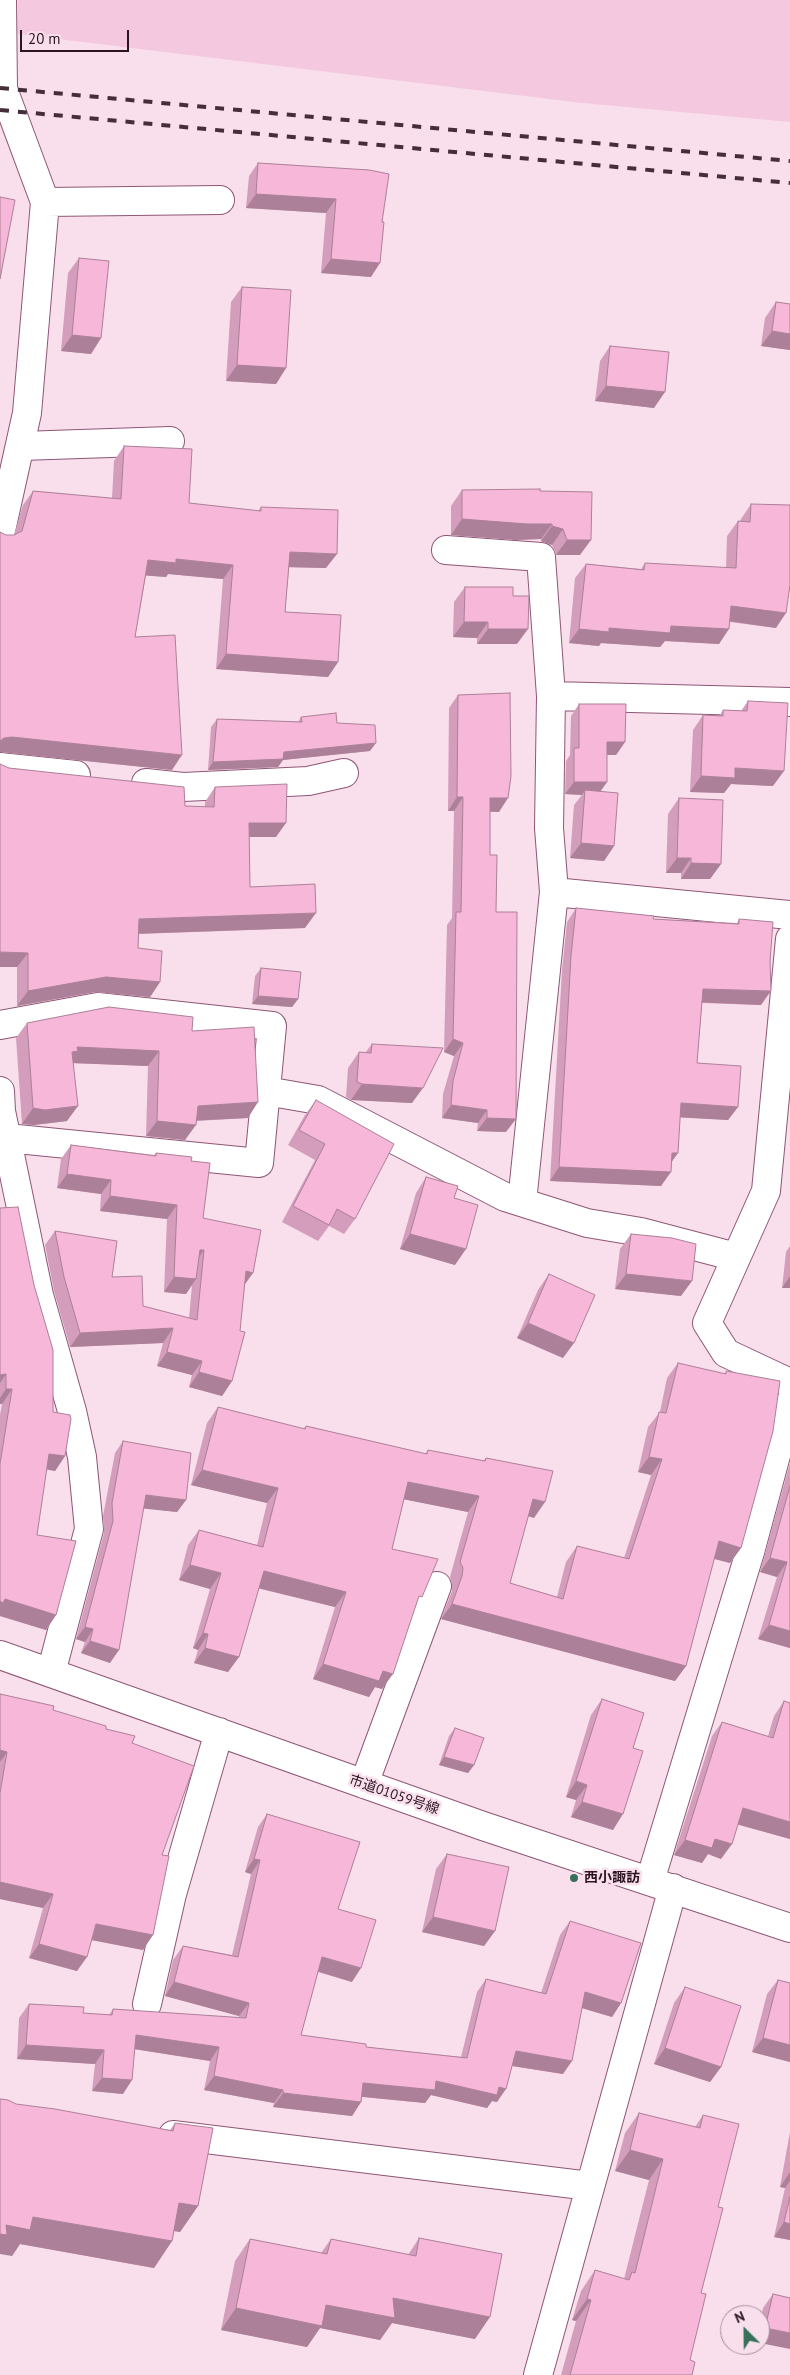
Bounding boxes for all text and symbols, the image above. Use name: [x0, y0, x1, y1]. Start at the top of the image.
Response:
scale bar: [22, 20, 131, 52]
text: 20 m: [28, 29, 61, 48]
street label: 市道01059号線: [347, 1772, 441, 1818]
place label: 西小諏訪: [584, 1870, 640, 1886]
marker: 西小諏訪: [568, 1872, 580, 1884]
north arrow: [720, 2305, 770, 2355]
text: N: [732, 2307, 747, 2327]

